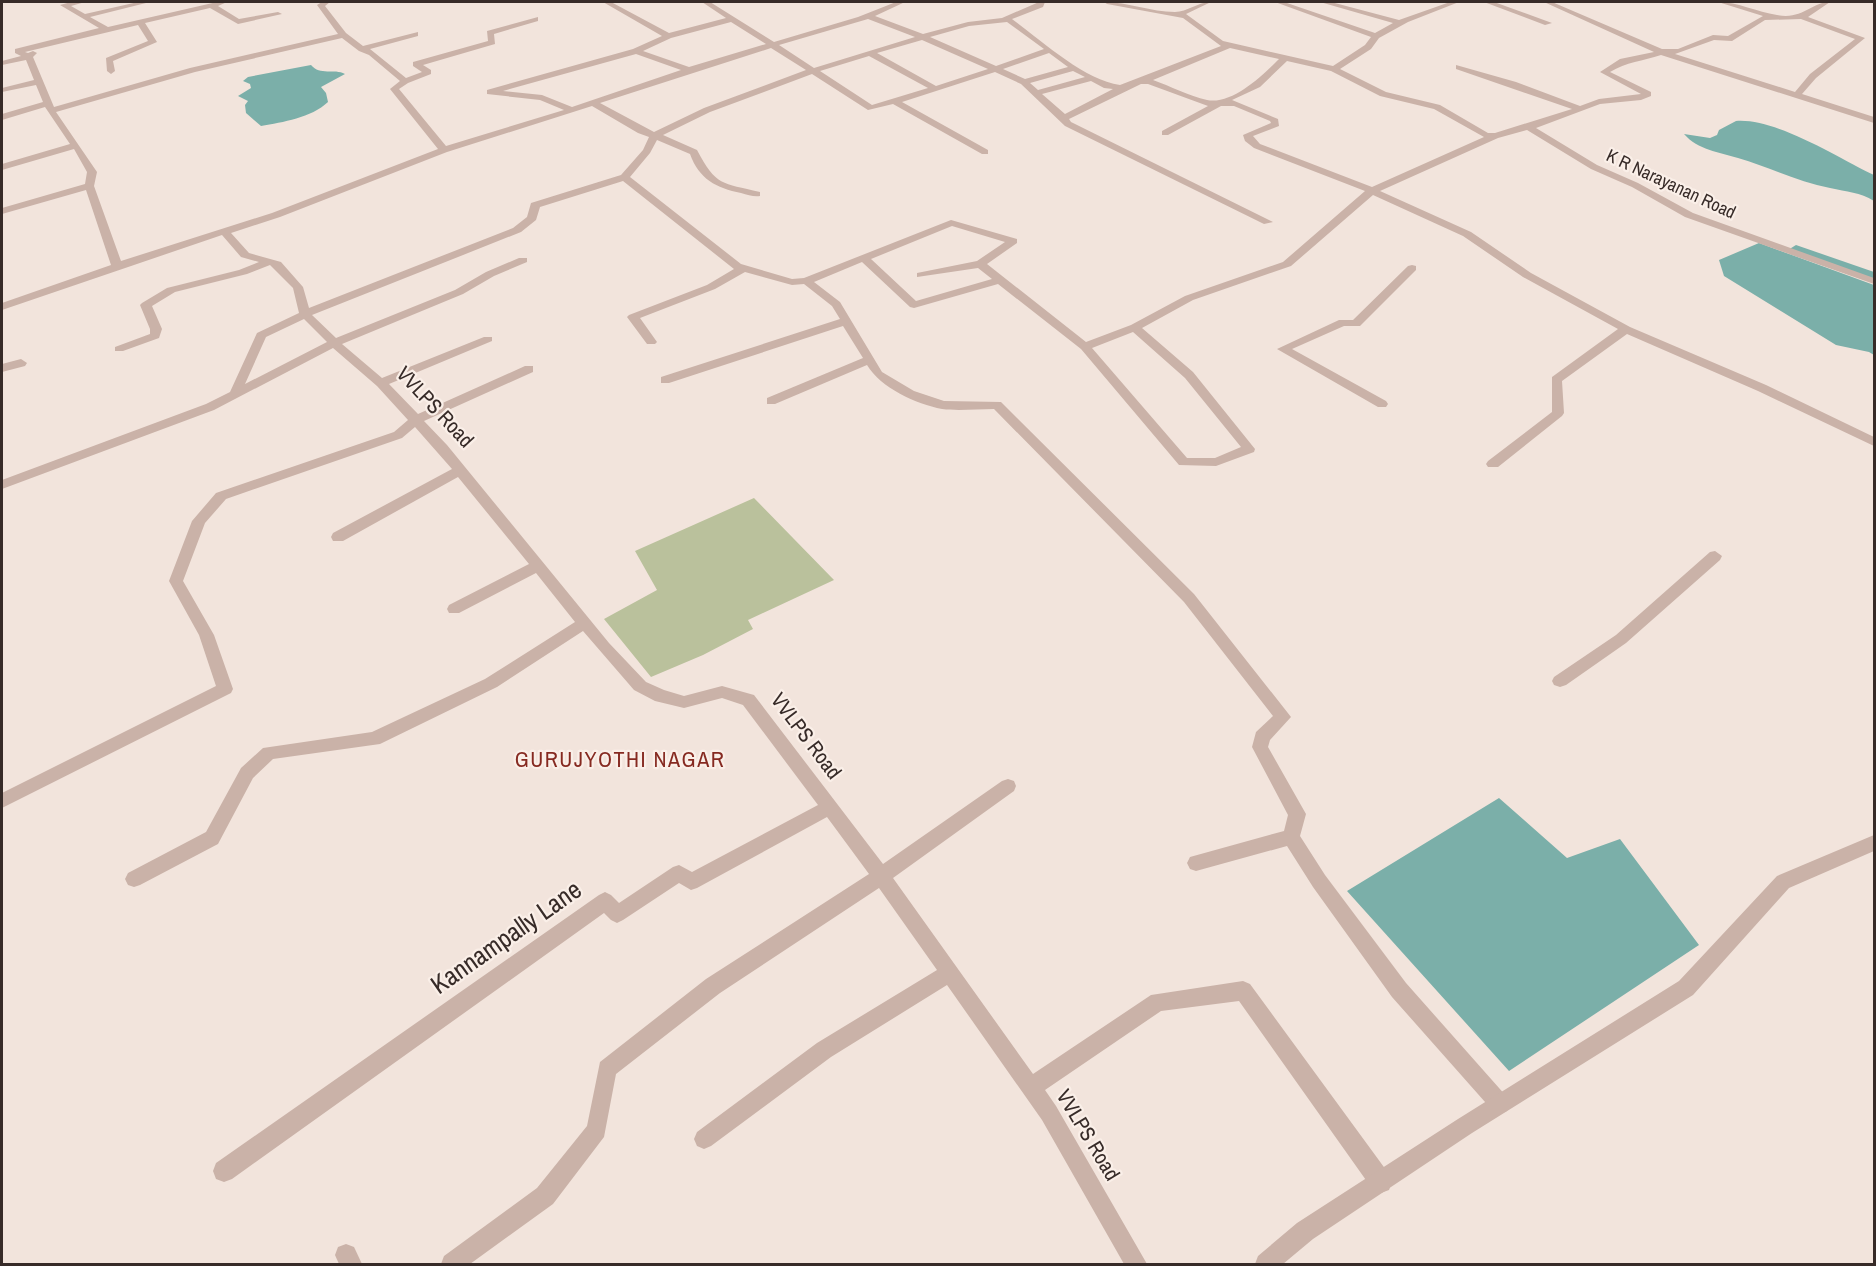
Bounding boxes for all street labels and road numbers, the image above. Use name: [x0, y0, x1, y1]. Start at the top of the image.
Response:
street label: K R Narayanan Road: [1602, 143, 1740, 225]
street label: VVLPS Road: [390, 360, 481, 454]
street label: VVLPS Road: [764, 686, 849, 785]
street label: Kannampally Lane: [423, 872, 588, 1002]
street label: VVLPS Road: [1050, 1084, 1127, 1186]

